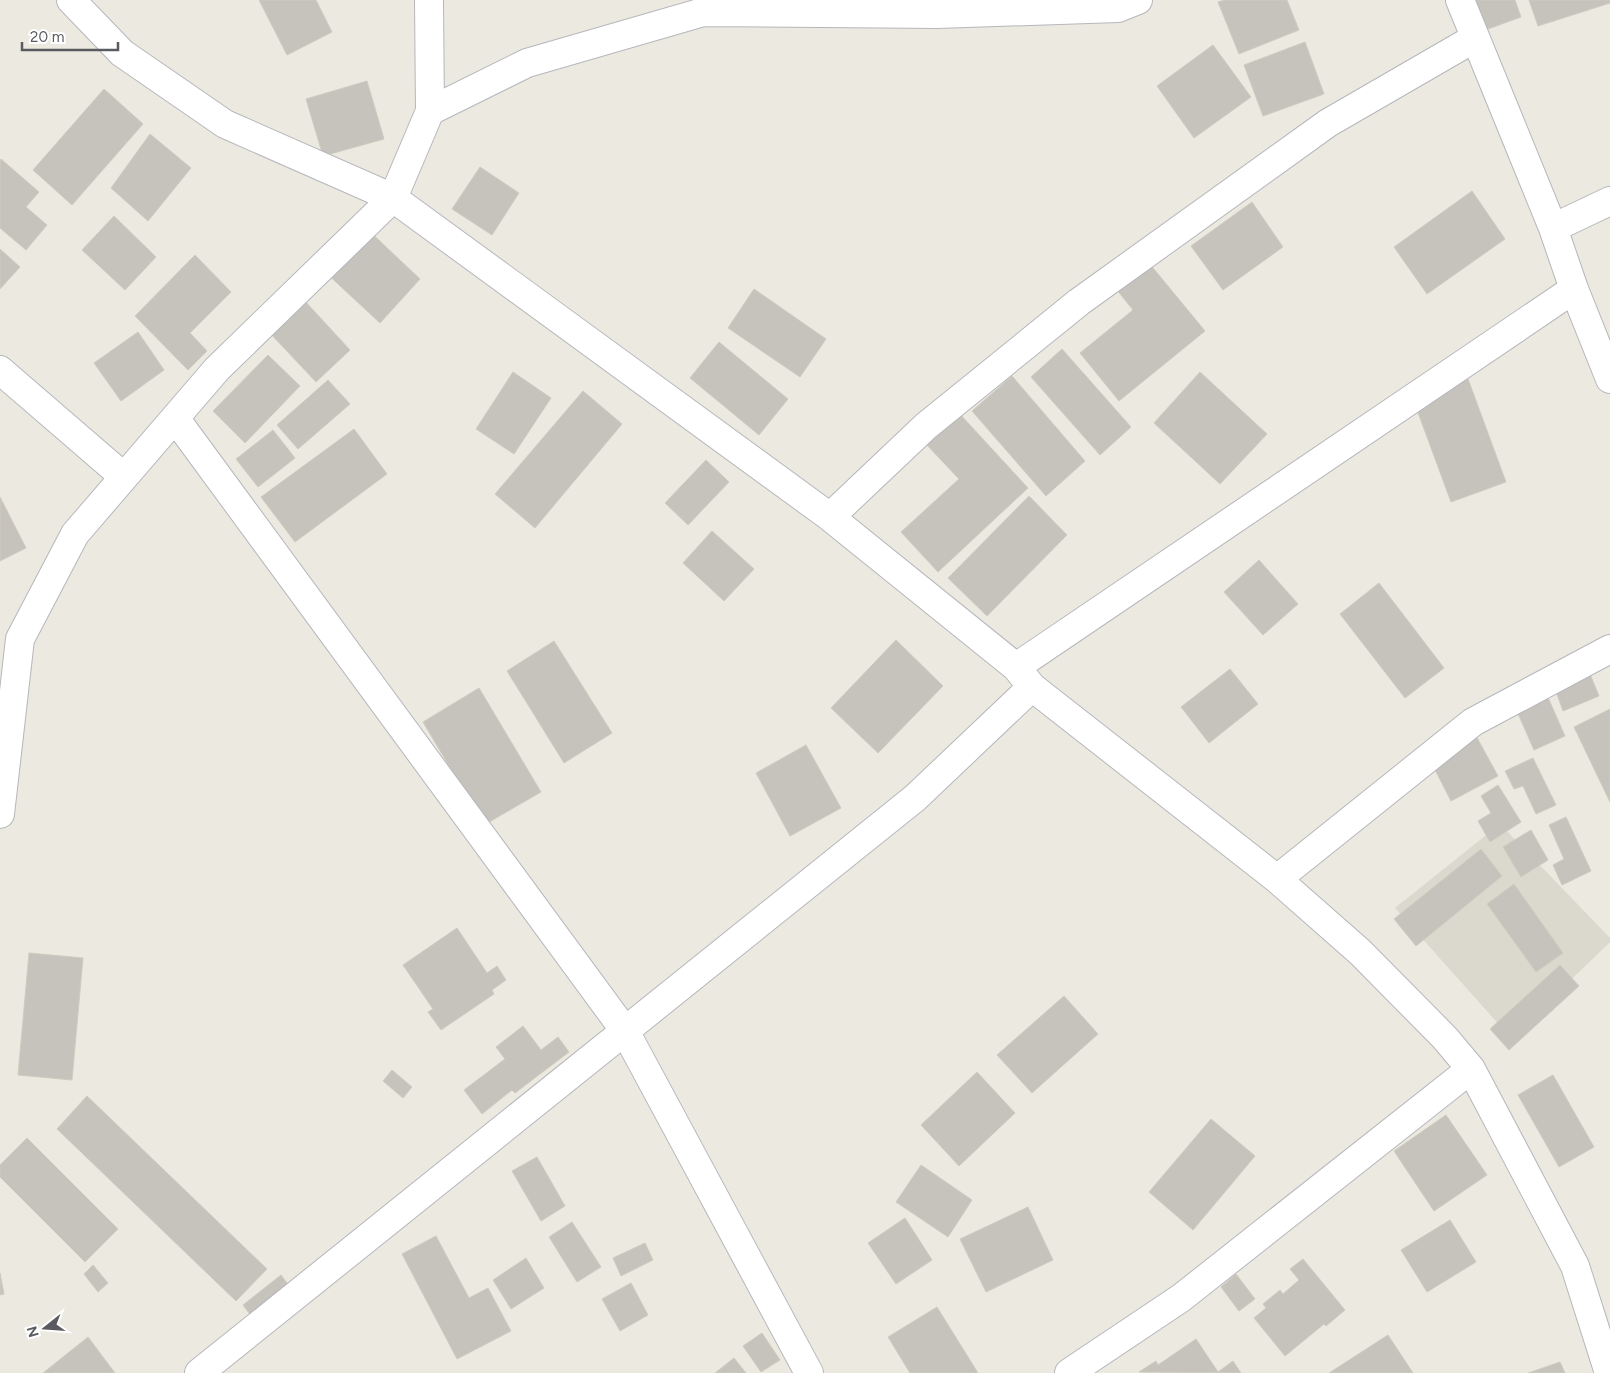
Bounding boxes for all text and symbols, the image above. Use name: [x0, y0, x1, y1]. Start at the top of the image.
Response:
scale bar: [22, 20, 119, 52]
text: 20 m: [30, 28, 64, 46]
north arrow: [20, 1303, 70, 1353]
text: N: [23, 1324, 43, 1339]

